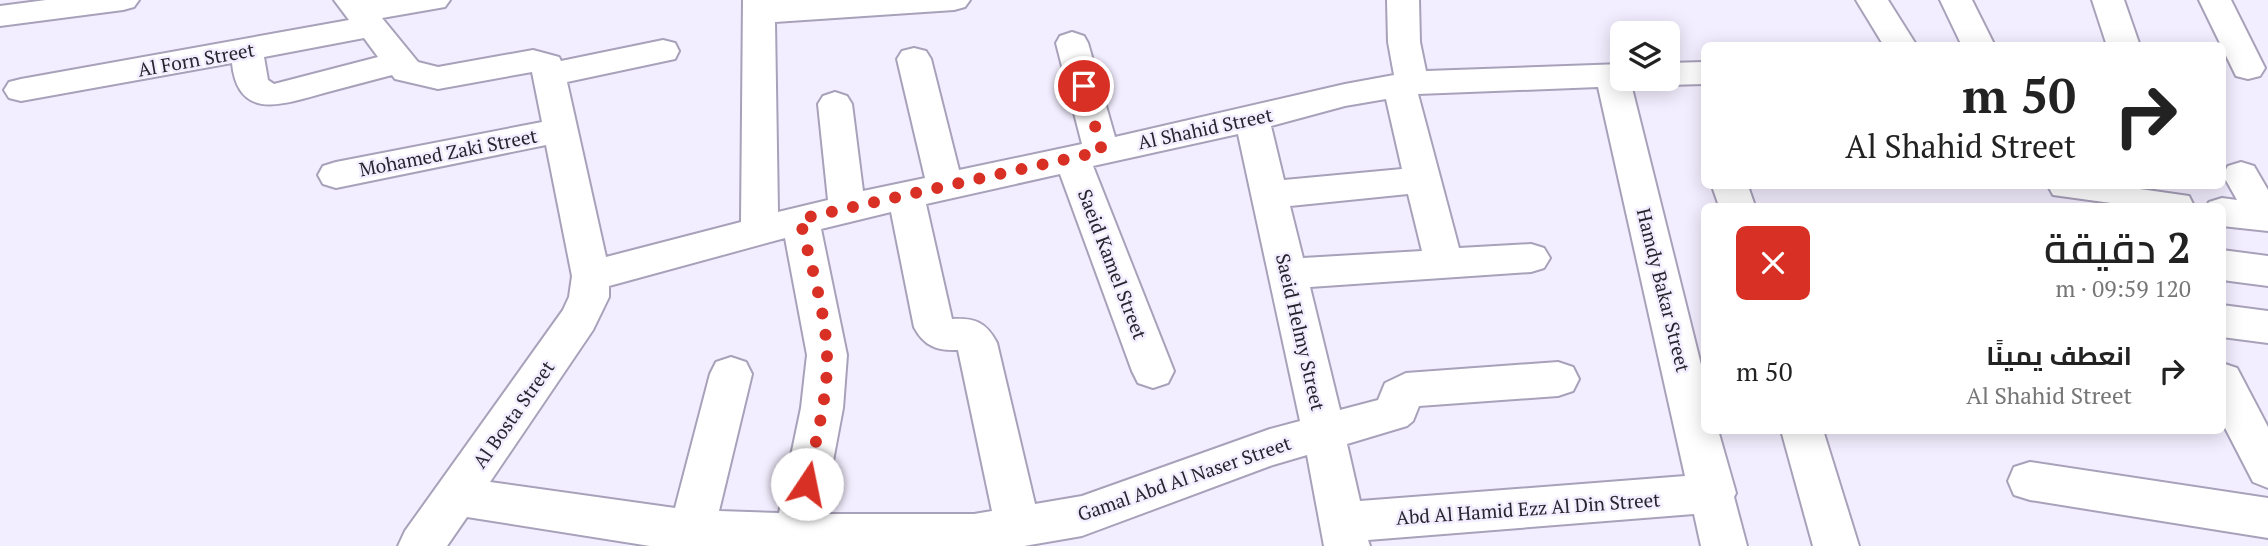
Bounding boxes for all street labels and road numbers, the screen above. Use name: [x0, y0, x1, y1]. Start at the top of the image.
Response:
street label: Al Forn Street: [136, 36, 256, 82]
street label: Al Shahid Street: [1135, 102, 1275, 154]
street label: Mohamed Zaki Street: [357, 122, 539, 182]
street label: Saeid Kamel Street: [1073, 185, 1153, 343]
street label: Hamdy Bakar Street: [1632, 206, 1696, 374]
street label: Saeid Helmy Street: [1271, 251, 1331, 413]
street label: Al Bosta Street: [467, 355, 559, 473]
street label: Gamal Abd Al Naser Street: [1074, 430, 1294, 526]
street label: Abd Al Hamid Ezz Al Din Street: [1395, 486, 1661, 530]

